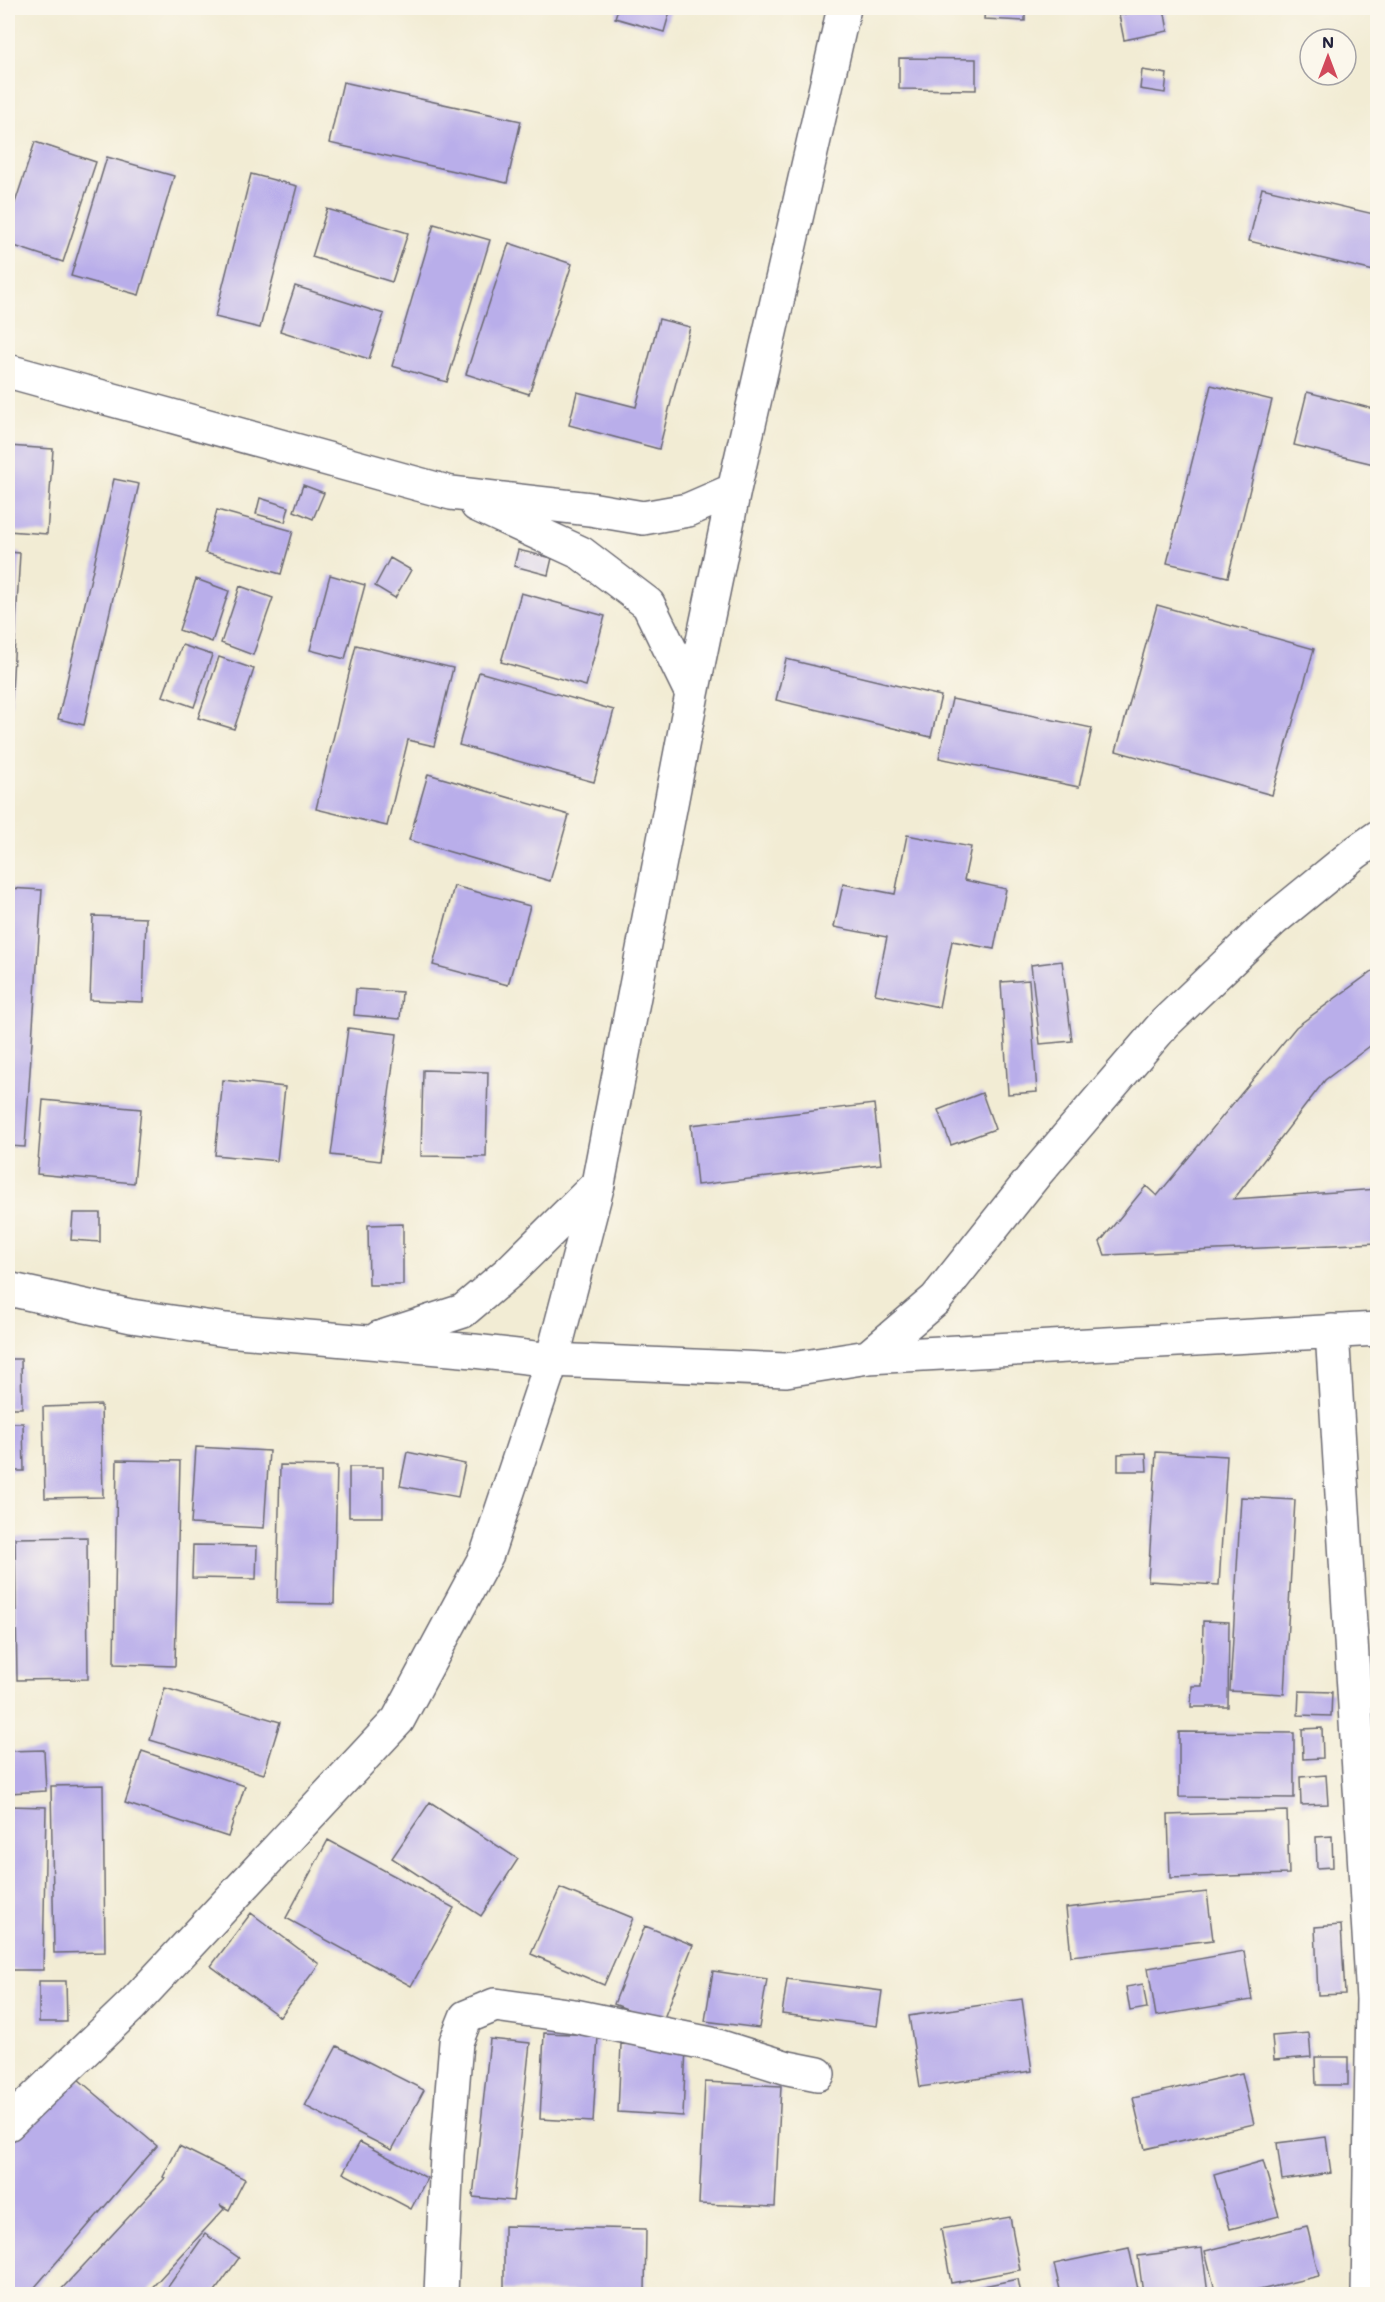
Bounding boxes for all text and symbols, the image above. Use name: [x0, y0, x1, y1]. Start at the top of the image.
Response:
north arrow: [1298, 27, 1358, 87]
text: N: [1322, 31, 1334, 52]

